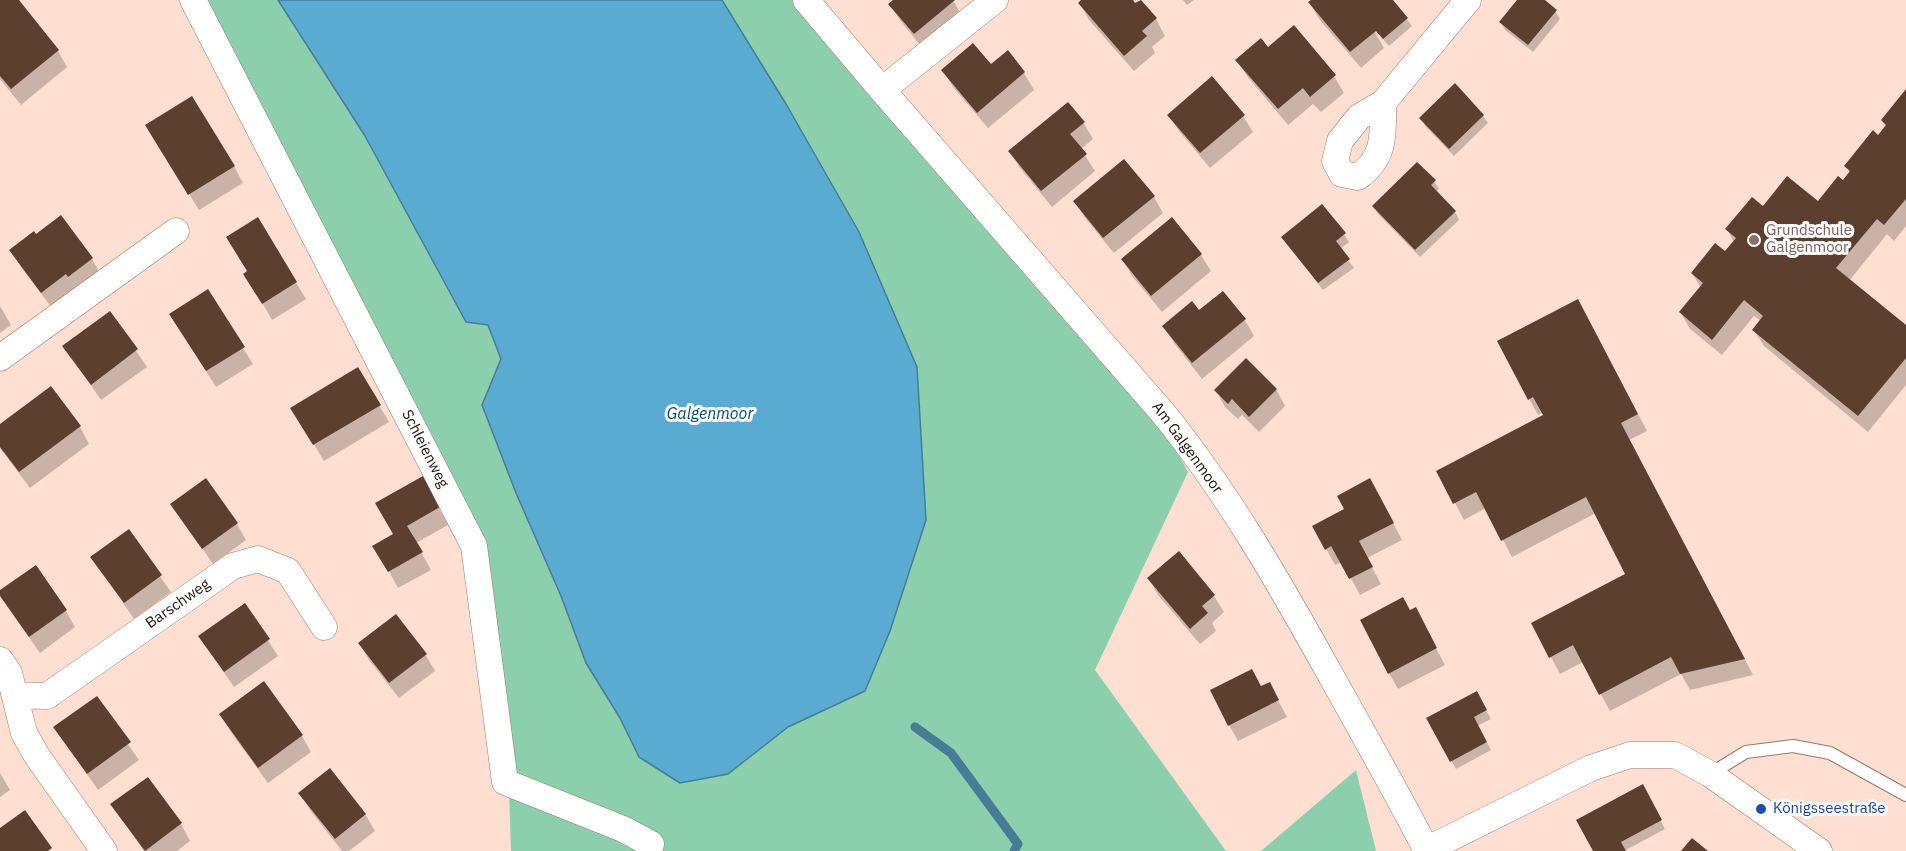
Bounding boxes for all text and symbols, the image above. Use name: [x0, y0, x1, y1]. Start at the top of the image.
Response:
place label: Grundschule Galgenmoor: [1766, 222, 1852, 257]
marker: Grundschule Galgenmoor: [1747, 233, 1761, 247]
street label: Am Galgenmoor: [1148, 399, 1226, 497]
water label: Galgenmoor: [667, 404, 753, 424]
street label: Schleienweg: [398, 407, 452, 491]
street label: Barschweg: [142, 575, 214, 633]
place label: Königsseestraße: [1773, 800, 1885, 818]
marker: Königsseestraße: [1754, 802, 1768, 816]

